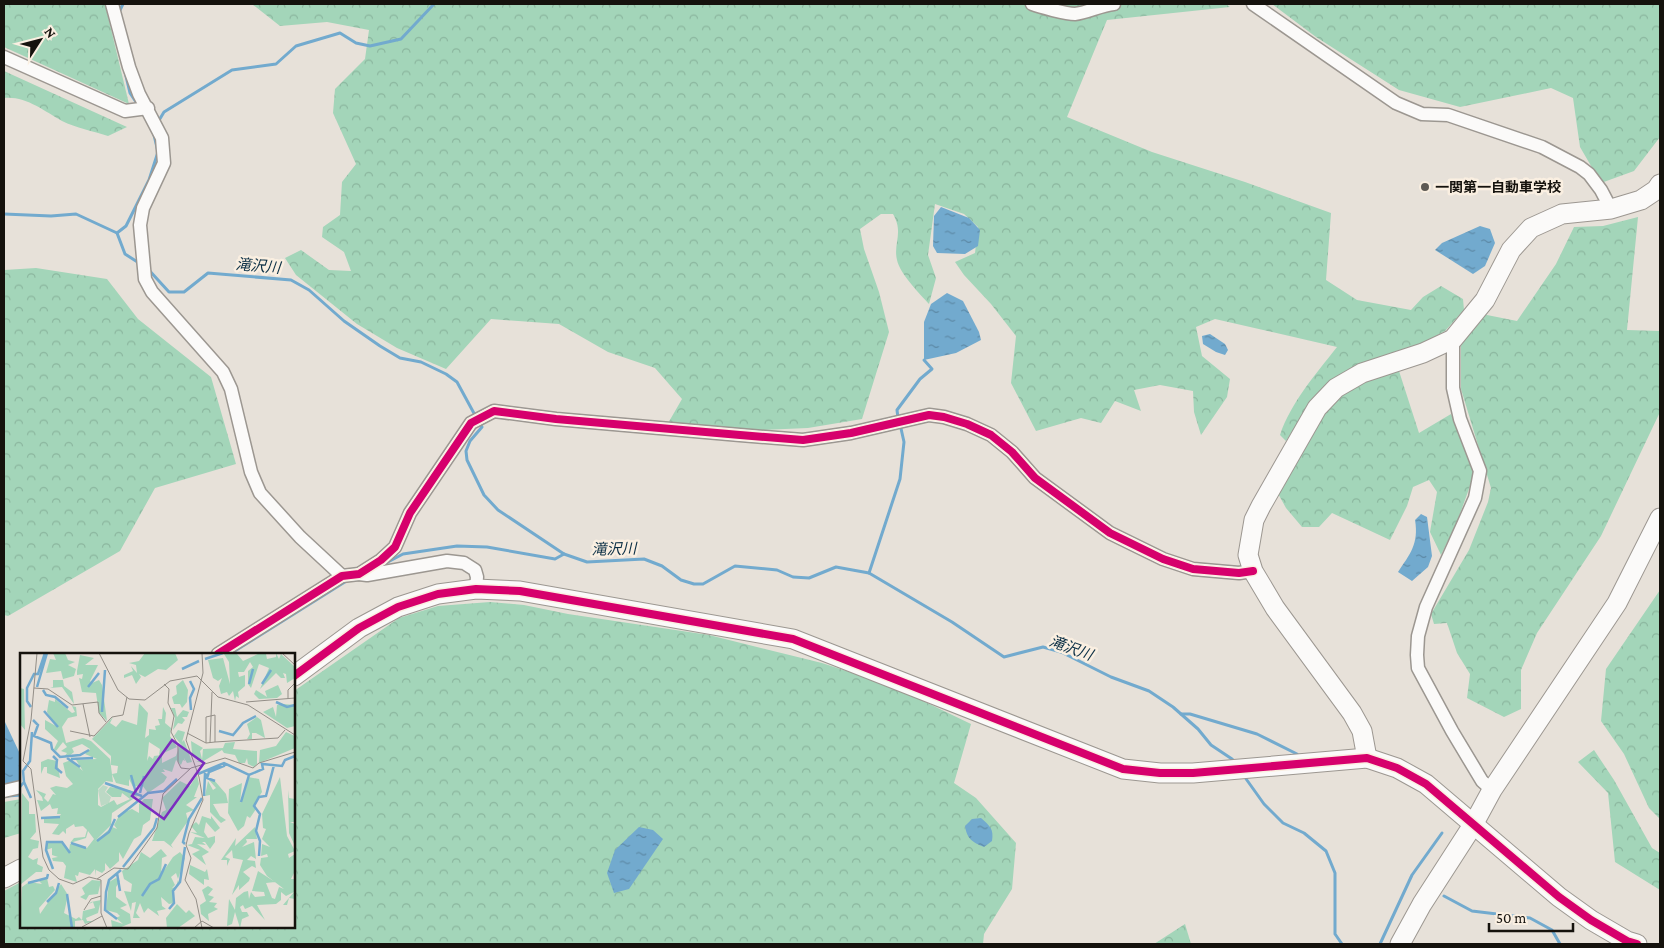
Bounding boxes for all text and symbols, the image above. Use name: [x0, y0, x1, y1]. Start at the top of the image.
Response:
north arrow: [15, 15, 65, 65]
text: N: [41, 24, 60, 41]
place label: 一関第一自動車学校: [1435, 179, 1561, 195]
marker: 一関第一自動車学校: [1419, 181, 1431, 193]
water label: 滝沢川: [235, 256, 283, 276]
water label: 滝沢川: [591, 541, 639, 557]
water label: 滝沢川: [1047, 633, 1097, 664]
inset map: [20, 653, 295, 928]
scale bar: [1489, 900, 1573, 932]
text: 50 m: [1496, 910, 1526, 926]

